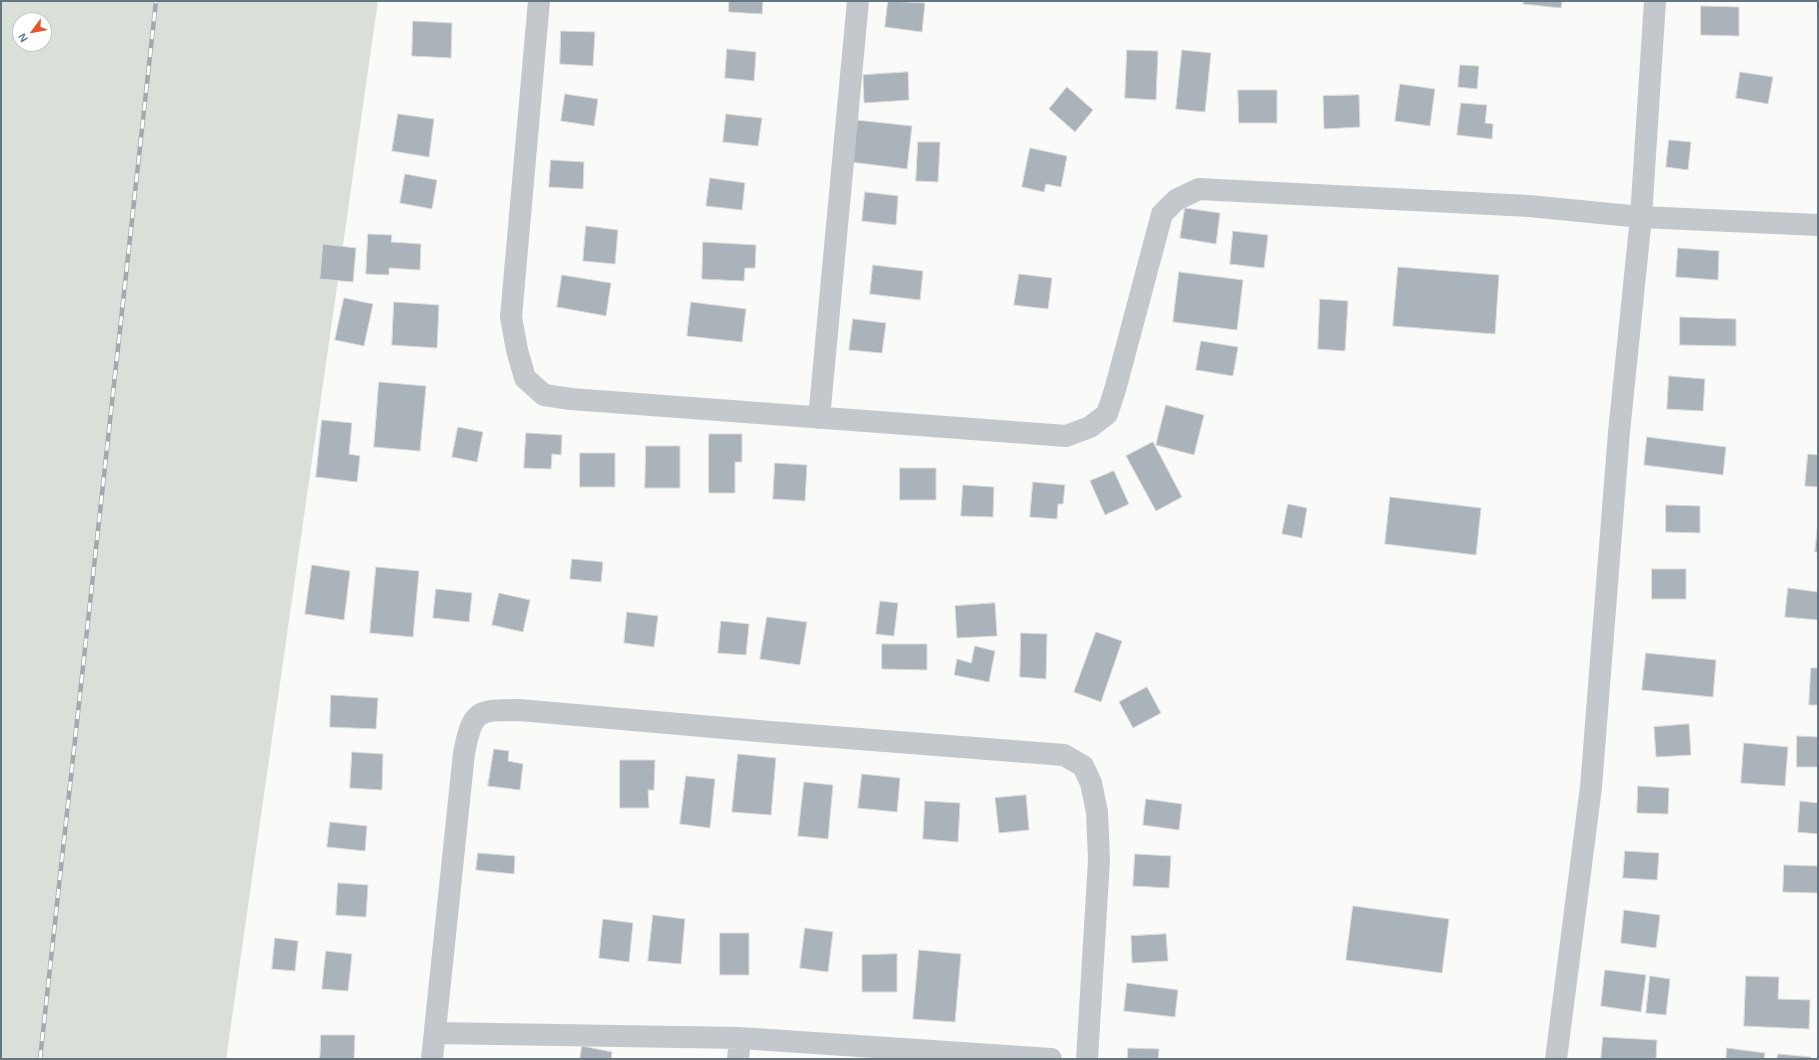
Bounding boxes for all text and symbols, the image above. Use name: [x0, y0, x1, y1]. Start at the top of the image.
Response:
north arrow: [12, 12, 52, 52]
text: N: [15, 31, 30, 44]

